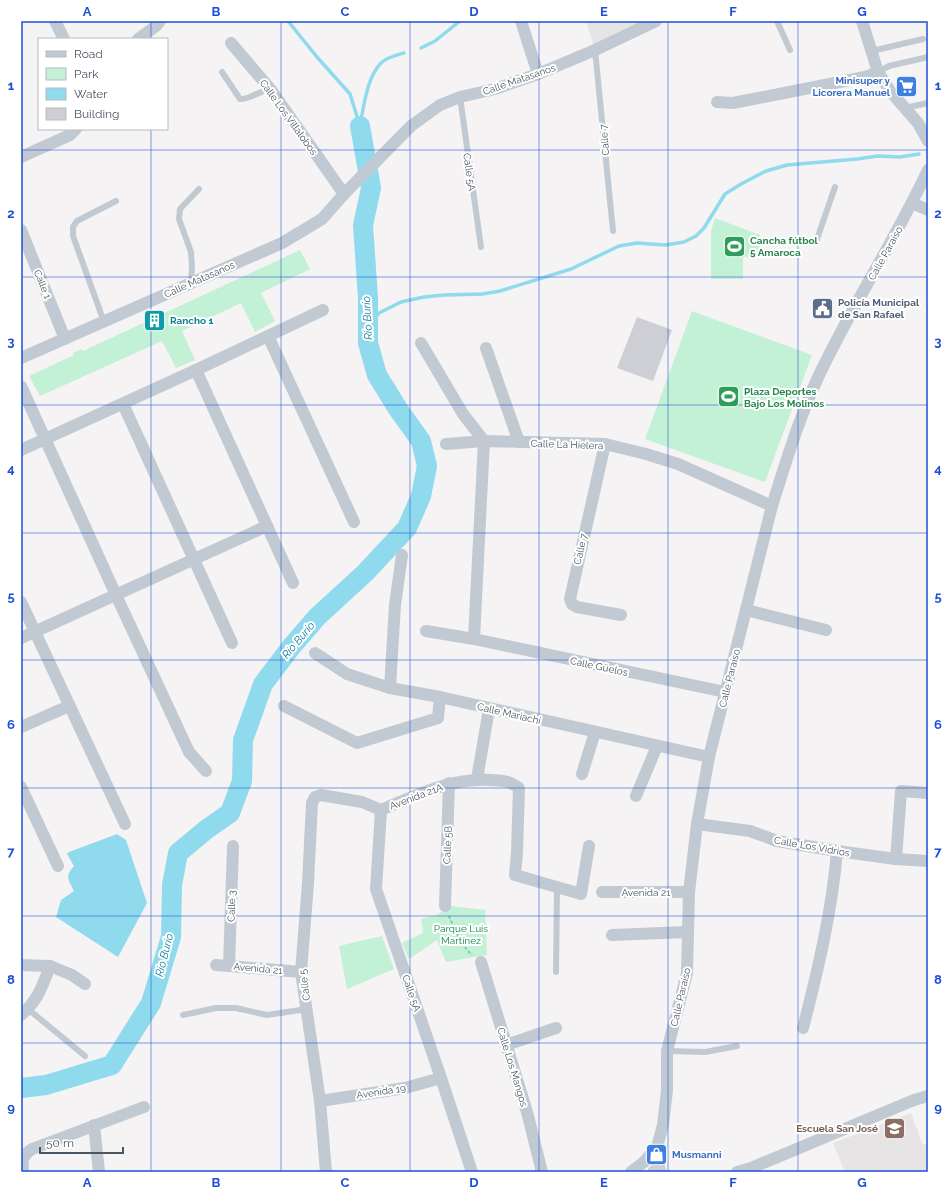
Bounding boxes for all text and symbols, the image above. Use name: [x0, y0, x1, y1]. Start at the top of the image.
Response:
text: A: [83, 4, 92, 19]
text: B: [212, 4, 221, 19]
text: C: [341, 4, 350, 19]
text: D: [469, 4, 479, 19]
text: E: [600, 4, 608, 19]
text: F: [729, 4, 737, 19]
text: G: [857, 4, 867, 19]
legend: [38, 38, 168, 130]
text: Road: [74, 47, 103, 61]
street label: Calle Matasanos: [481, 62, 557, 97]
text: Park: [74, 67, 99, 81]
supermarket icon: Minisuper y Licorera Manuel: [893, 73, 919, 99]
place label: Minisuper y Licorera Manuel: [812, 75, 891, 98]
text: 1: [8, 78, 15, 93]
street label: Calle Los Villalobos: [258, 78, 320, 157]
text: 1: [935, 78, 942, 93]
text: Water: [74, 87, 108, 101]
text: Building: [74, 107, 120, 121]
street label: Calle 7: [598, 123, 611, 156]
street label: Calle 5A: [461, 152, 478, 192]
text: 2: [7, 206, 15, 221]
text: 2: [934, 206, 942, 221]
street label: Calle Paraíso: [866, 224, 905, 282]
sports icon: Cancha fútbol 5 Amaroca: [722, 233, 748, 259]
place label: Cancha fútbol 5 Amaroca: [750, 235, 819, 258]
street label: Calle Matasanos: [162, 259, 236, 300]
street label: Calle 1: [32, 268, 54, 301]
public building icon: Policía Municipal de San Rafael: [809, 295, 835, 321]
water label: Río Burío: [360, 296, 375, 340]
place label: Policía Municipal de San Rafael: [838, 297, 920, 320]
building icon: Rancho 1: [141, 307, 167, 333]
place label: Rancho 1: [170, 315, 213, 326]
text: 3: [7, 334, 15, 349]
text: 3: [934, 334, 942, 349]
sports icon: Plaza Deportes Bajo Los Molinos: [715, 384, 741, 410]
place label: Plaza Deportes Bajo Los Molinos: [744, 386, 824, 409]
street label: Calle La Hielera: [530, 438, 604, 451]
text: 4: [7, 461, 15, 476]
text: 4: [934, 461, 942, 476]
street label: Calle 7: [572, 532, 590, 566]
text: 5: [7, 589, 15, 604]
text: 5: [934, 589, 942, 604]
water label: Río Burío: [279, 619, 317, 661]
street label: Calle Paraíso: [717, 648, 742, 708]
street label: Calle Güelos: [569, 655, 629, 678]
street label: Calle Mariachi: [476, 701, 542, 726]
text: 6: [7, 717, 15, 732]
text: 6: [934, 717, 942, 732]
street label: Avenida 21A: [388, 781, 444, 812]
street label: Calle 5B: [441, 825, 454, 864]
street label: Calle Los Vidrios: [773, 834, 851, 859]
text: 7: [7, 844, 15, 859]
text: 7: [934, 844, 942, 859]
street label: Avenida 21: [621, 887, 671, 898]
street label: Calle 3: [225, 890, 238, 922]
park label: Parque Luis Martínez: [434, 923, 488, 946]
water label: Río Burío: [153, 932, 176, 978]
street label: Avenida 21: [233, 961, 284, 976]
street label: Calle Paraíso: [668, 967, 693, 1027]
street label: Calle 5: [297, 968, 312, 1001]
text: 8: [7, 972, 15, 987]
text: 8: [934, 972, 942, 987]
street label: Calle 5A: [400, 973, 423, 1013]
street label: Calle Los Mangos: [495, 1026, 530, 1108]
street label: Avenida 19: [356, 1082, 407, 1101]
text: 9: [7, 1100, 15, 1115]
text: 9: [934, 1100, 942, 1115]
school or university icon: Escuela San José: [881, 1115, 907, 1141]
place label: Escuela San José: [796, 1123, 878, 1134]
scale bar: [40, 1129, 123, 1155]
text: 50 m: [46, 1136, 74, 1150]
shop icon: Musmanni: [644, 1141, 670, 1167]
place label: Musmanni: [672, 1149, 721, 1160]
text: A: [83, 1175, 92, 1190]
text: B: [212, 1175, 221, 1190]
text: C: [341, 1175, 350, 1190]
text: D: [469, 1175, 479, 1190]
text: E: [600, 1175, 608, 1190]
text: F: [729, 1175, 737, 1190]
text: G: [857, 1175, 867, 1190]

